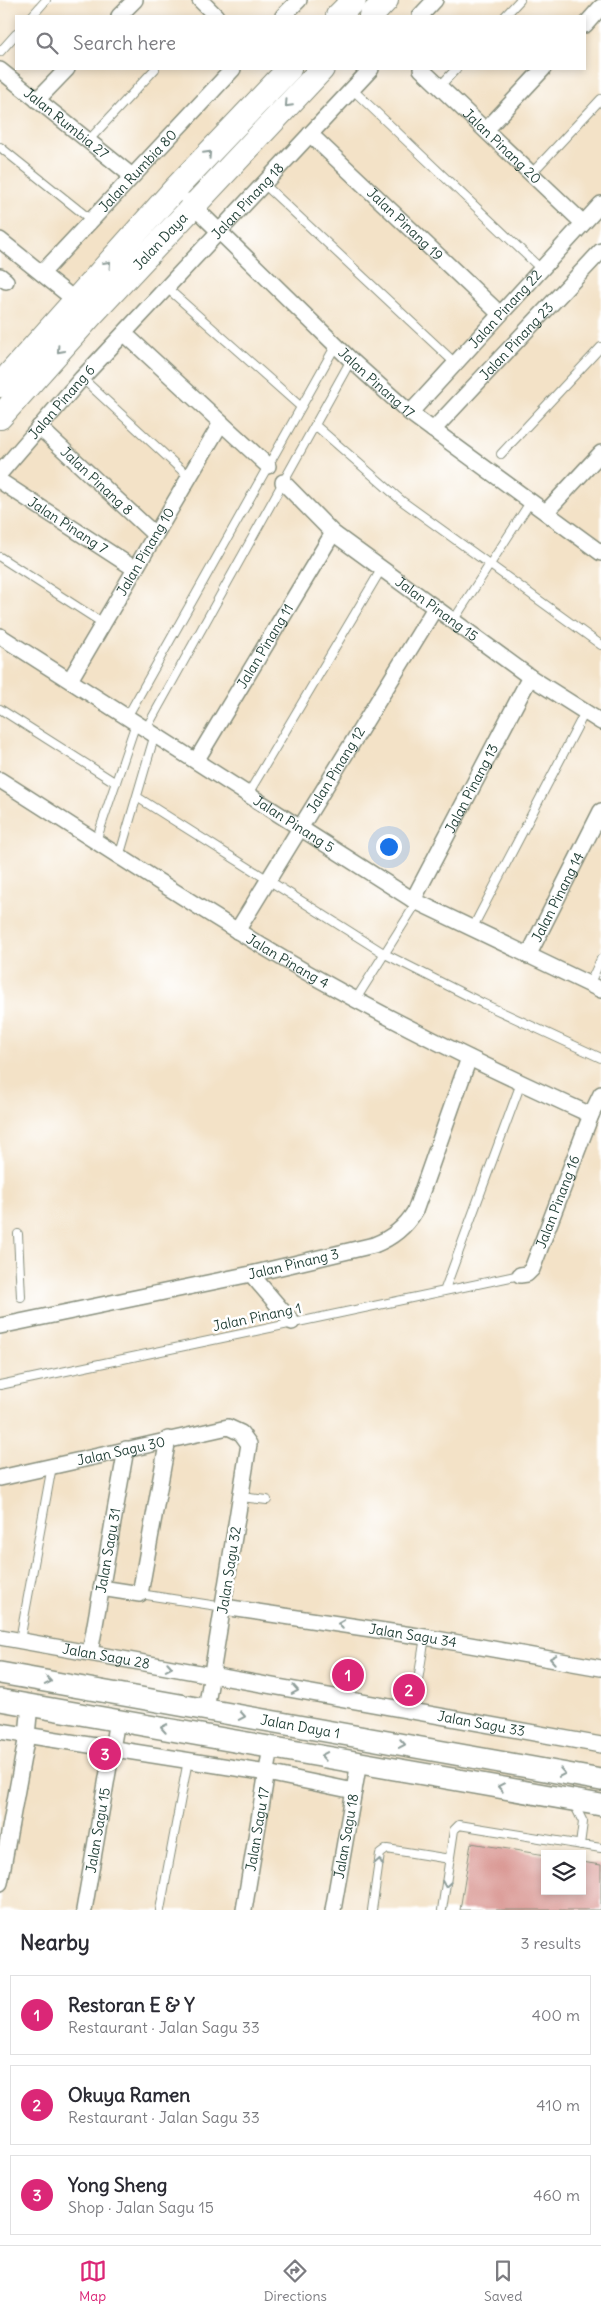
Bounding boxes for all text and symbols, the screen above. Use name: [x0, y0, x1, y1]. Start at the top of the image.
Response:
search box: [15, 15, 586, 70]
icon: search: [33, 29, 61, 57]
text: Search here: [73, 31, 176, 55]
street label: Jalan Rumbia 27: [20, 84, 112, 163]
one-way arrow: [285, 99, 294, 108]
street label: Jalan Pinang 20: [459, 105, 545, 188]
street label: Jalan Rumbia 80: [95, 126, 181, 216]
one-way arrow: [202, 150, 211, 159]
street label: Jalan Pinang 18: [208, 159, 288, 243]
street label: Jalan Pinang 19: [363, 184, 447, 264]
street label: Jalan Daya: [129, 209, 191, 273]
one-way arrow: [102, 261, 111, 270]
street label: Jalan Pinang 22: [465, 266, 546, 352]
street label: Jalan Pinang 23: [476, 298, 557, 384]
street label: Jalan Pinang 17: [335, 344, 418, 422]
one-way arrow: [56, 345, 65, 354]
street label: Jalan Pinang 6: [24, 361, 99, 443]
street label: Jalan Pinang 8: [57, 443, 137, 519]
street label: Jalan Pinang 7: [25, 493, 111, 558]
street label: Jalan Pinang 10: [113, 504, 178, 599]
street label: Jalan Pinang 15: [392, 573, 482, 645]
street label: Jalan Pinang 11: [233, 600, 297, 692]
street label: Jalan Pinang 12: [303, 723, 369, 816]
street label: Jalan Pinang 13: [441, 741, 502, 836]
street label: Jalan Pinang 5: [250, 791, 338, 857]
your location: [376, 834, 402, 860]
street label: Jalan Pinang 14: [528, 849, 588, 945]
street label: Jalan Pinang 4: [243, 930, 332, 992]
street label: Jalan Pinang 16: [532, 1153, 584, 1251]
street label: Jalan Pinang 3: [246, 1245, 341, 1283]
street label: Jalan Pinang 1: [211, 1299, 303, 1335]
street label: Jalan Sagu 30: [75, 1432, 167, 1470]
street label: Jalan Sagu 31: [92, 1507, 124, 1595]
street label: Jalan Sagu 32: [213, 1525, 245, 1615]
one-way arrow: [337, 1620, 345, 1630]
street label: Jalan Sagu 34: [368, 1620, 458, 1651]
street label: Jalan Sagu 28: [61, 1639, 151, 1673]
one-way arrow: [549, 1655, 557, 1665]
pin: 1: [332, 1656, 364, 1694]
one-way arrow: [164, 1662, 173, 1672]
pin: 2: [393, 1671, 425, 1709]
one-way arrow: [44, 1676, 52, 1686]
one-way arrow: [290, 1684, 299, 1694]
street label: Jalan Sagu 33: [436, 1707, 527, 1740]
one-way arrow: [238, 1711, 247, 1721]
street label: Jalan Daya 1: [259, 1711, 341, 1742]
one-way arrow: [159, 1724, 168, 1734]
pin: 3: [89, 1735, 121, 1773]
one-way arrow: [398, 1739, 407, 1749]
one-way arrow: [320, 1752, 328, 1762]
one-way arrow: [558, 1767, 567, 1777]
one-way arrow: [497, 1783, 506, 1793]
street label: Jalan Sagu 17: [242, 1785, 273, 1873]
street label: Jalan Sagu 15: [82, 1786, 114, 1874]
street label: Jalan Sagu 18: [330, 1792, 362, 1880]
map controls: [541, 1850, 586, 1895]
button: layers: [541, 1850, 586, 1895]
one-way arrow: [374, 1857, 384, 1866]
one-way arrow: [441, 1880, 451, 1889]
text: Nearby: [20, 1929, 90, 1956]
text: 3 results: [521, 1933, 581, 1953]
text: Restoran E & Y: [68, 1993, 195, 2017]
text: 1: [34, 2005, 40, 2025]
text: 400 m: [532, 2005, 580, 2025]
text: Restaurant · Jalan Sagu 33: [68, 2017, 260, 2037]
text: Okuya Ramen: [68, 2083, 190, 2107]
text: 2: [33, 2095, 41, 2115]
text: 410 m: [536, 2095, 580, 2115]
text: Restaurant · Jalan Sagu 33: [68, 2107, 260, 2127]
text: Yong Sheng: [68, 2173, 167, 2197]
text: 3: [32, 2185, 42, 2205]
text: 460 m: [533, 2185, 580, 2205]
text: Shop · Jalan Sagu 15: [68, 2197, 214, 2217]
tab: Map: [79, 2257, 107, 2305]
tab: Directions: [264, 2257, 327, 2305]
tab: Saved: [484, 2257, 522, 2305]

